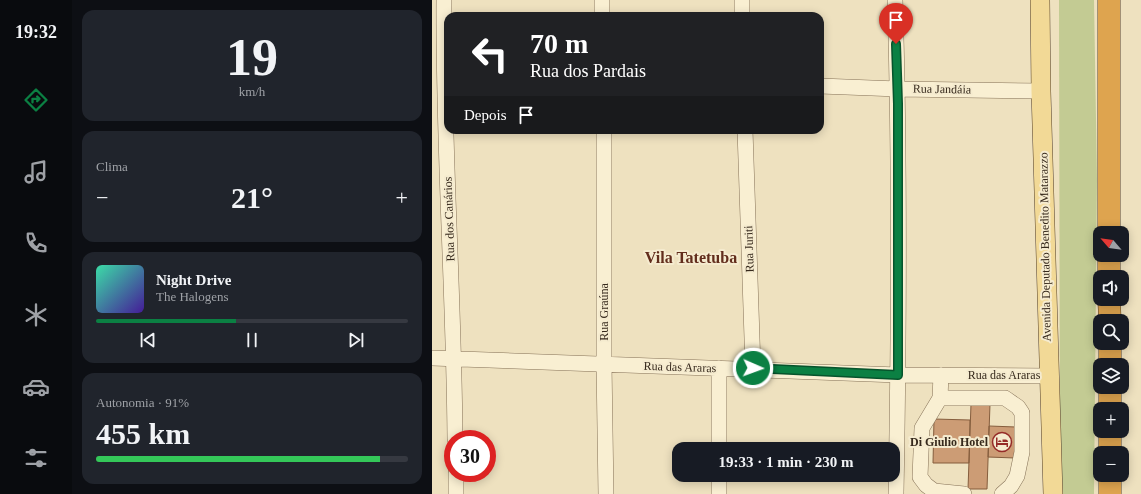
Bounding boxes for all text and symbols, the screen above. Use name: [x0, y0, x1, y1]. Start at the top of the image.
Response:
pin: [879, 3, 913, 44]
icon: arrive: [885, 9, 907, 31]
text: 19:32: [15, 22, 57, 42]
icon: left: [464, 28, 516, 80]
text: 70 m: [530, 28, 588, 59]
text: 19: [226, 29, 278, 86]
text: Rua dos Pardais: [530, 61, 646, 81]
street label: Rua Jandáia: [913, 81, 972, 97]
text: km/h: [239, 84, 265, 99]
icon: directions: [22, 86, 50, 114]
icon: arrive: [515, 104, 537, 126]
text: Depois: [464, 107, 507, 123]
street label: Avenida Deputado Benedito Matarazzo: [1036, 152, 1054, 342]
icon: music: [22, 158, 50, 186]
text: Clima: [96, 159, 128, 174]
street label: Rua dos Canários: [441, 176, 457, 262]
text: 21°: [231, 181, 273, 214]
text: −: [96, 185, 108, 210]
text: +: [396, 185, 408, 210]
street label: Rua Juriti: [741, 225, 757, 273]
north arrow: [1093, 226, 1129, 262]
map controls: [1093, 226, 1129, 482]
icon: phone: [22, 229, 50, 257]
district label: Vila Tatetuba: [645, 249, 737, 266]
button: sound: [1093, 270, 1129, 306]
text: Night Drive: [156, 272, 231, 288]
street label: Rua Graúna: [597, 283, 611, 341]
text: The Halogens: [156, 289, 229, 304]
icon: climate: [22, 301, 50, 329]
button: search: [1093, 314, 1129, 350]
icon: previous: [137, 329, 159, 351]
icon: pause: [241, 329, 263, 351]
icon: next: [345, 329, 367, 351]
position arrow: [732, 347, 774, 389]
button: layers: [1093, 358, 1129, 394]
street label: Rua das Araras: [643, 359, 717, 375]
street label: Rua das Araras: [968, 368, 1041, 382]
icon: car: [22, 373, 50, 401]
text: Autonomia · 91%: [96, 395, 189, 410]
button: +: [1093, 402, 1129, 438]
text: 455 km: [96, 417, 190, 450]
speed limit sign: 30: [444, 430, 496, 482]
hotel icon: Di Giulio Hotel: [991, 431, 1013, 453]
place label: Di Giulio Hotel: [910, 435, 989, 449]
icon: filters: [22, 444, 50, 472]
button: −: [1093, 446, 1129, 482]
text: 19:33 · 1 min · 230 m: [719, 454, 854, 470]

